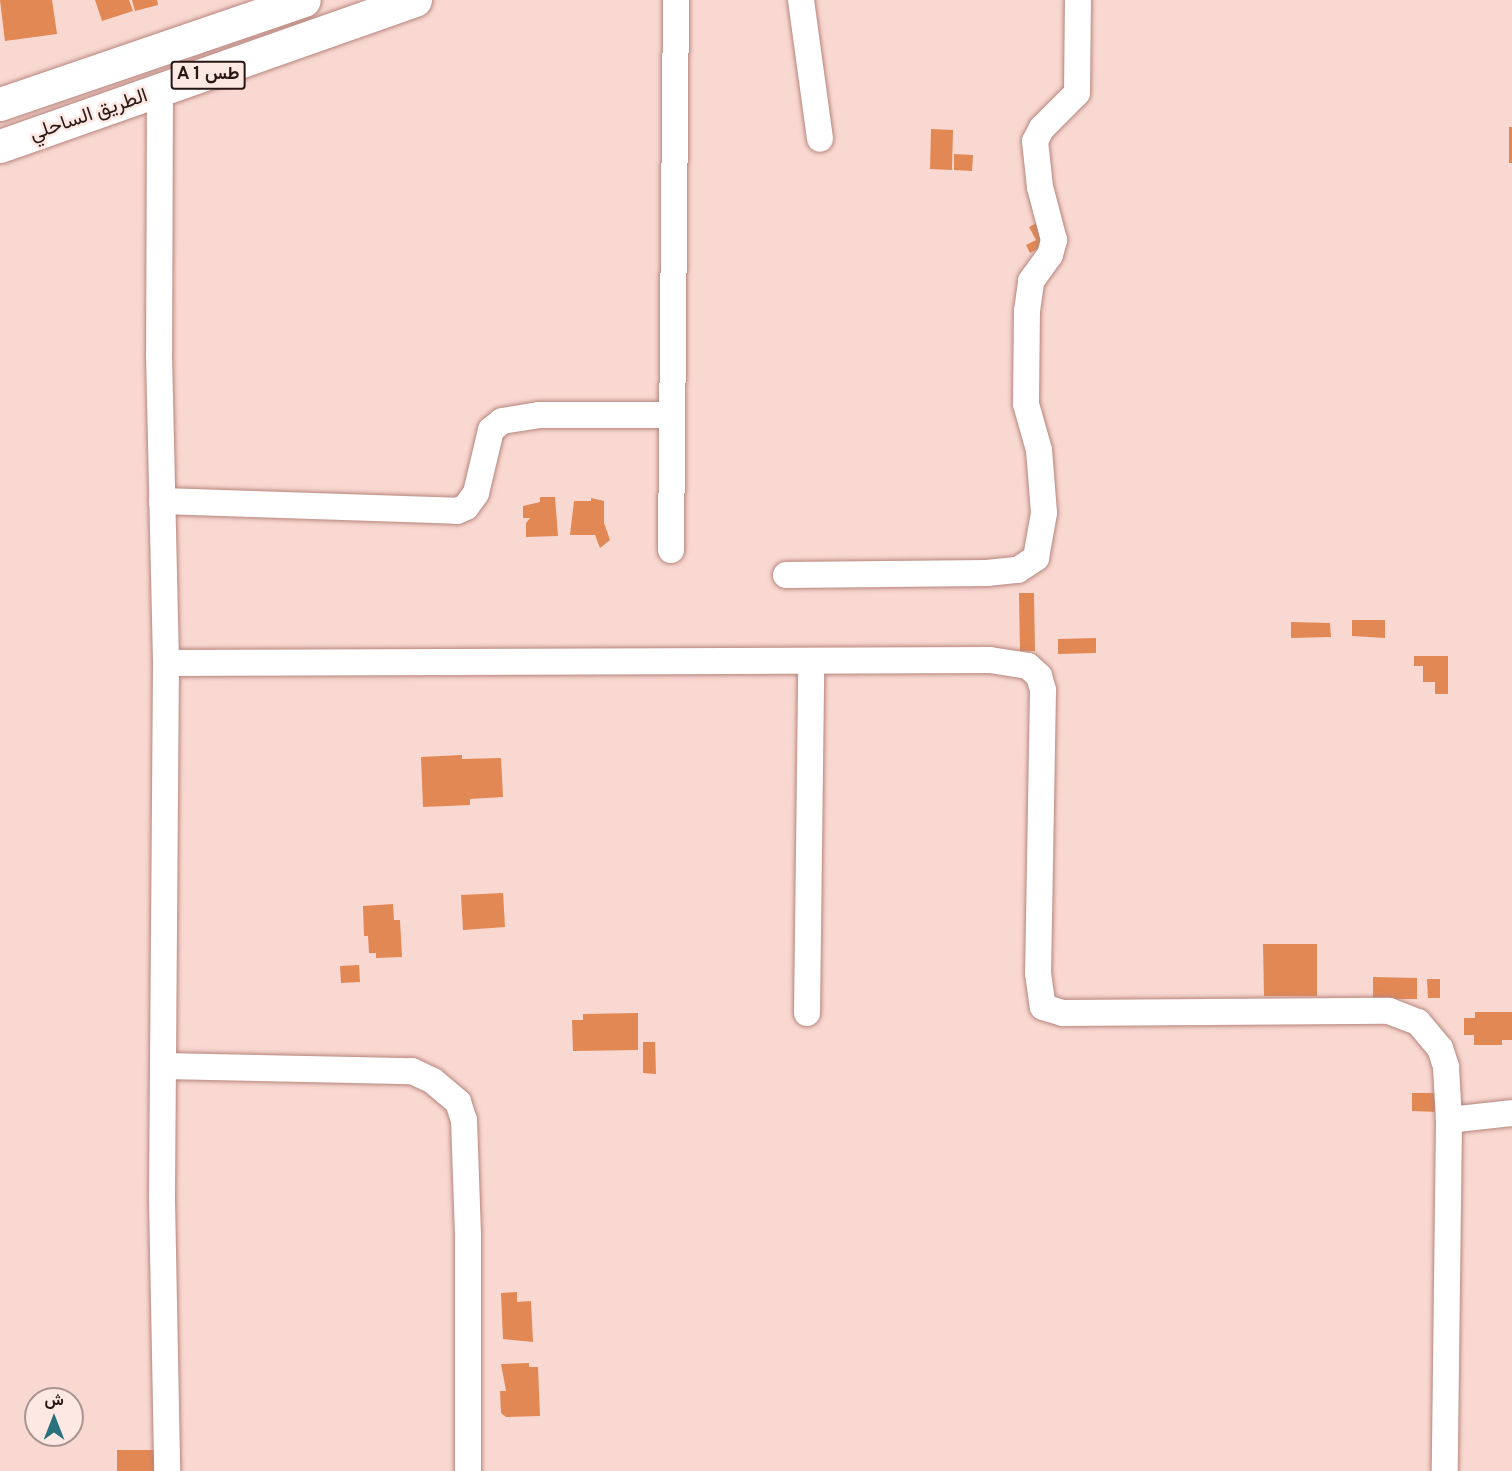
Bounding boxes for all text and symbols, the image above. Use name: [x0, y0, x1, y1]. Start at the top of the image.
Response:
road number: A 1 طس: [169, 60, 247, 90]
street label: الطريق الساحلي: [27, 85, 151, 147]
north arrow: [24, 1387, 84, 1447]
text: ش: [44, 1391, 64, 1411]

